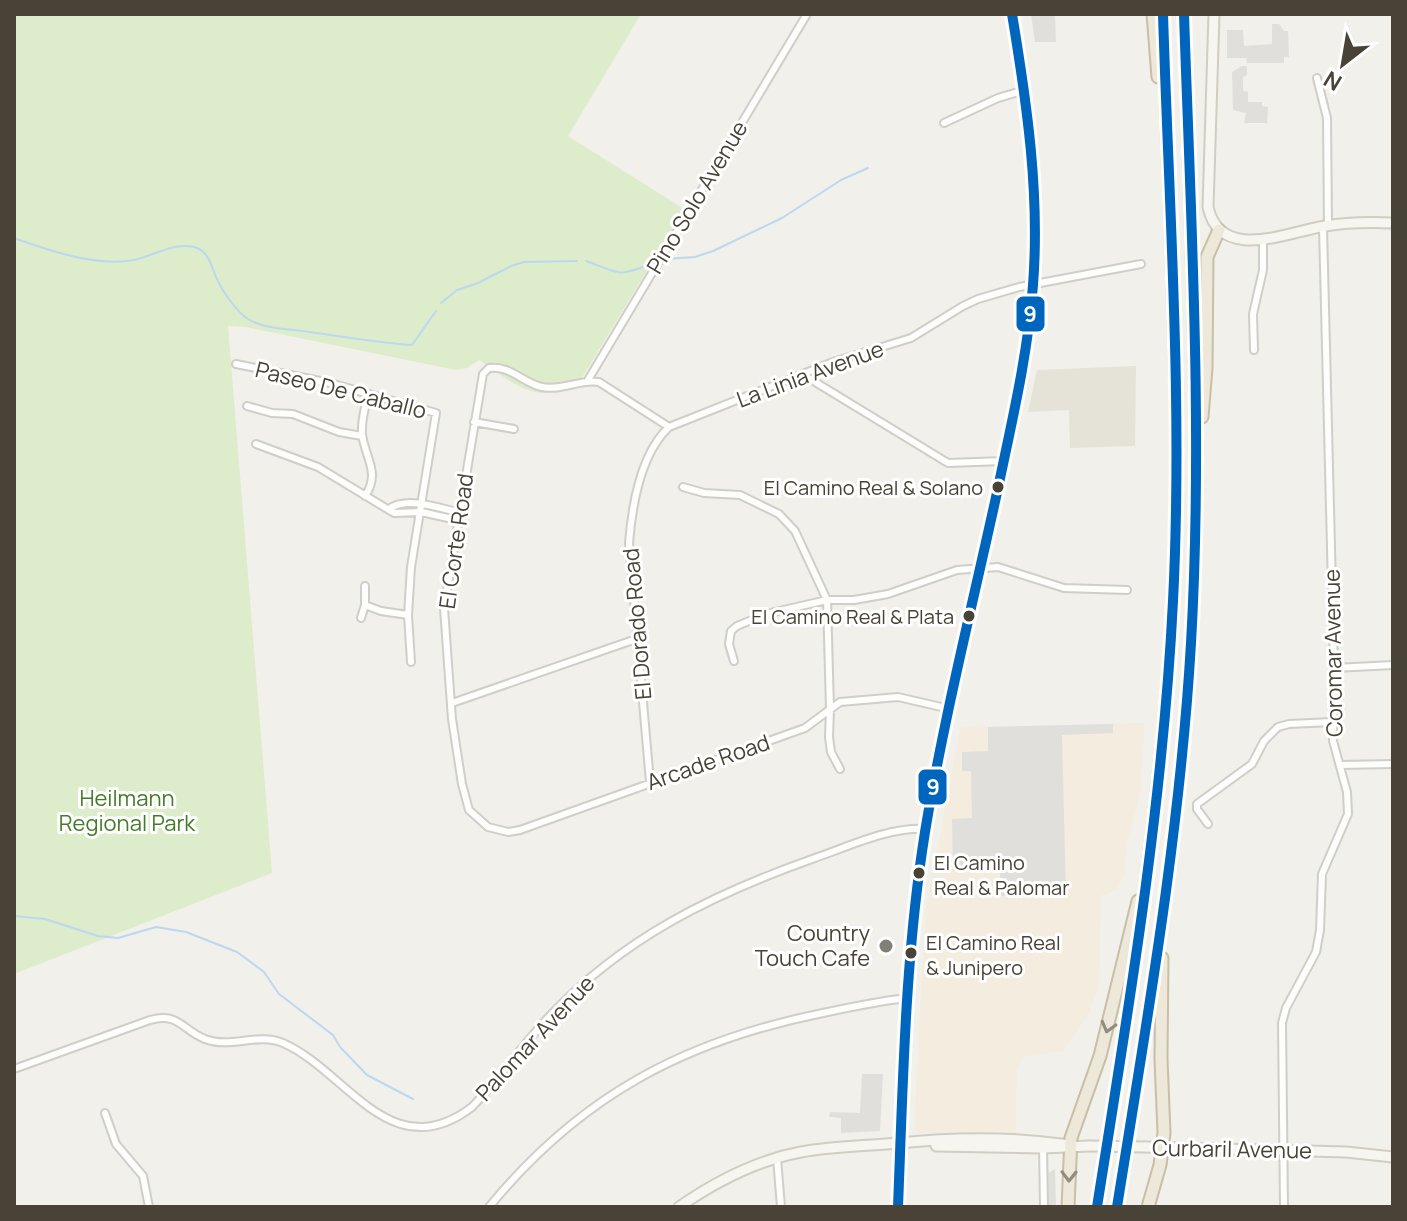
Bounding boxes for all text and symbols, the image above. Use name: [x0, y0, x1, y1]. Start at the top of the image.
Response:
north arrow: [1303, 24, 1383, 104]
text: N: [1318, 64, 1347, 98]
street label: Pino Solo Avenue: [640, 115, 755, 279]
line badge: 9: [1015, 295, 1046, 333]
text: 9: [1023, 299, 1037, 329]
street label: La Linia Avenue: [732, 333, 888, 414]
street label: Paseo De Caballo: [252, 354, 430, 426]
street label: El Corte Road: [432, 471, 480, 611]
place label: El Camino Real & Solano: [764, 474, 983, 501]
marker: El Camino Real & Solano: [990, 479, 1006, 495]
street label: El Dorado Road: [615, 547, 659, 701]
street label: Coromar Avenue: [1317, 569, 1349, 737]
place label: El Camino Real & Plata: [751, 603, 954, 630]
marker: El Camino Real & Plata: [961, 608, 977, 624]
street label: Arcade Road: [642, 727, 774, 797]
line badge: 9: [917, 768, 948, 806]
text: 9: [926, 772, 940, 802]
park label: Heilmann Regional Park: [59, 783, 196, 838]
place label: El Camino Real & Palomar: [934, 849, 1069, 901]
marker: El Camino Real & Palomar: [911, 865, 927, 881]
place label: Country Touch Cafe: [755, 918, 870, 973]
place label: El Camino Real & Junipero: [926, 929, 1061, 981]
marker: Country Touch Cafe: [877, 937, 895, 955]
marker: El Camino Real & Junipero: [903, 945, 919, 961]
street label: Palomar Avenue: [469, 969, 601, 1107]
one-way arrow: [1101, 1019, 1117, 1033]
street label: Curbaril Avenue: [1152, 1133, 1312, 1165]
one-way arrow: [1060, 1170, 1077, 1183]

